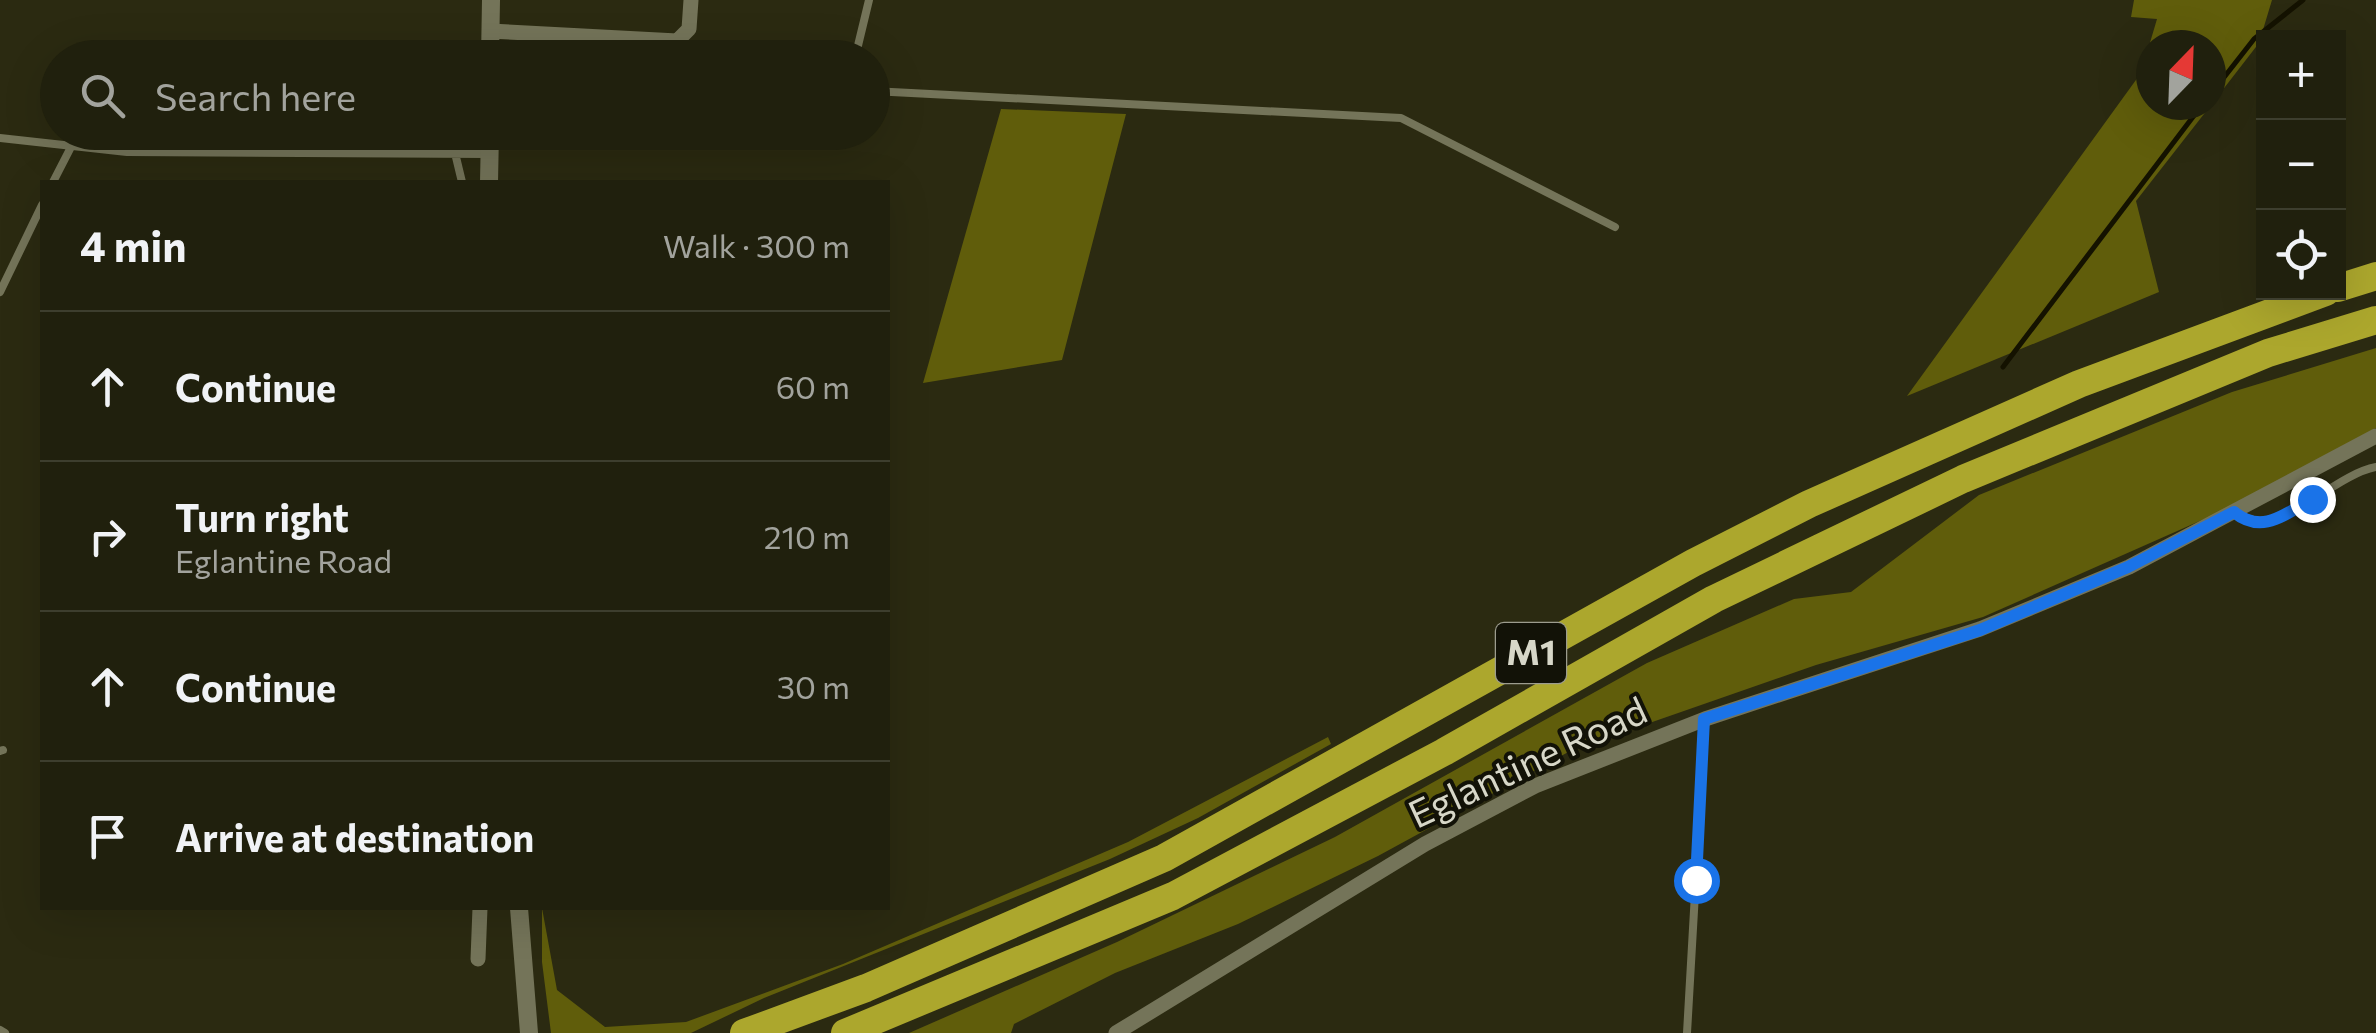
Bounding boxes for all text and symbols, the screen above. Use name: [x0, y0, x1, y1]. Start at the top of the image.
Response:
north arrow: [2136, 30, 2226, 120]
map controls: [2256, 30, 2346, 300]
button: +: [2256, 30, 2346, 120]
search box: [40, 40, 890, 150]
icon: search: [75, 68, 130, 123]
text: Search here: [155, 72, 356, 119]
button: −: [2256, 120, 2346, 210]
button: locate: [2256, 210, 2346, 300]
text: 4 min: [80, 219, 186, 271]
text: Walk · 300 m: [663, 225, 850, 265]
icon: ahead: [80, 359, 135, 414]
text: Continue: [175, 363, 336, 410]
text: 60 m: [776, 366, 850, 406]
route end: [2290, 477, 2336, 523]
text: Turn right: [175, 493, 349, 540]
icon: right: [80, 509, 135, 564]
text: 210 m: [764, 516, 850, 556]
text: Eglantine Road: [175, 540, 392, 580]
road number: M1: [1496, 623, 1566, 683]
icon: ahead: [80, 659, 135, 714]
text: Continue: [175, 663, 336, 710]
text: 30 m: [777, 666, 850, 706]
street label: Eglantine Road: [1400, 685, 1654, 836]
icon: arrive: [80, 809, 135, 864]
text: Arrive at destination: [175, 813, 534, 860]
route start: [1674, 858, 1720, 904]

